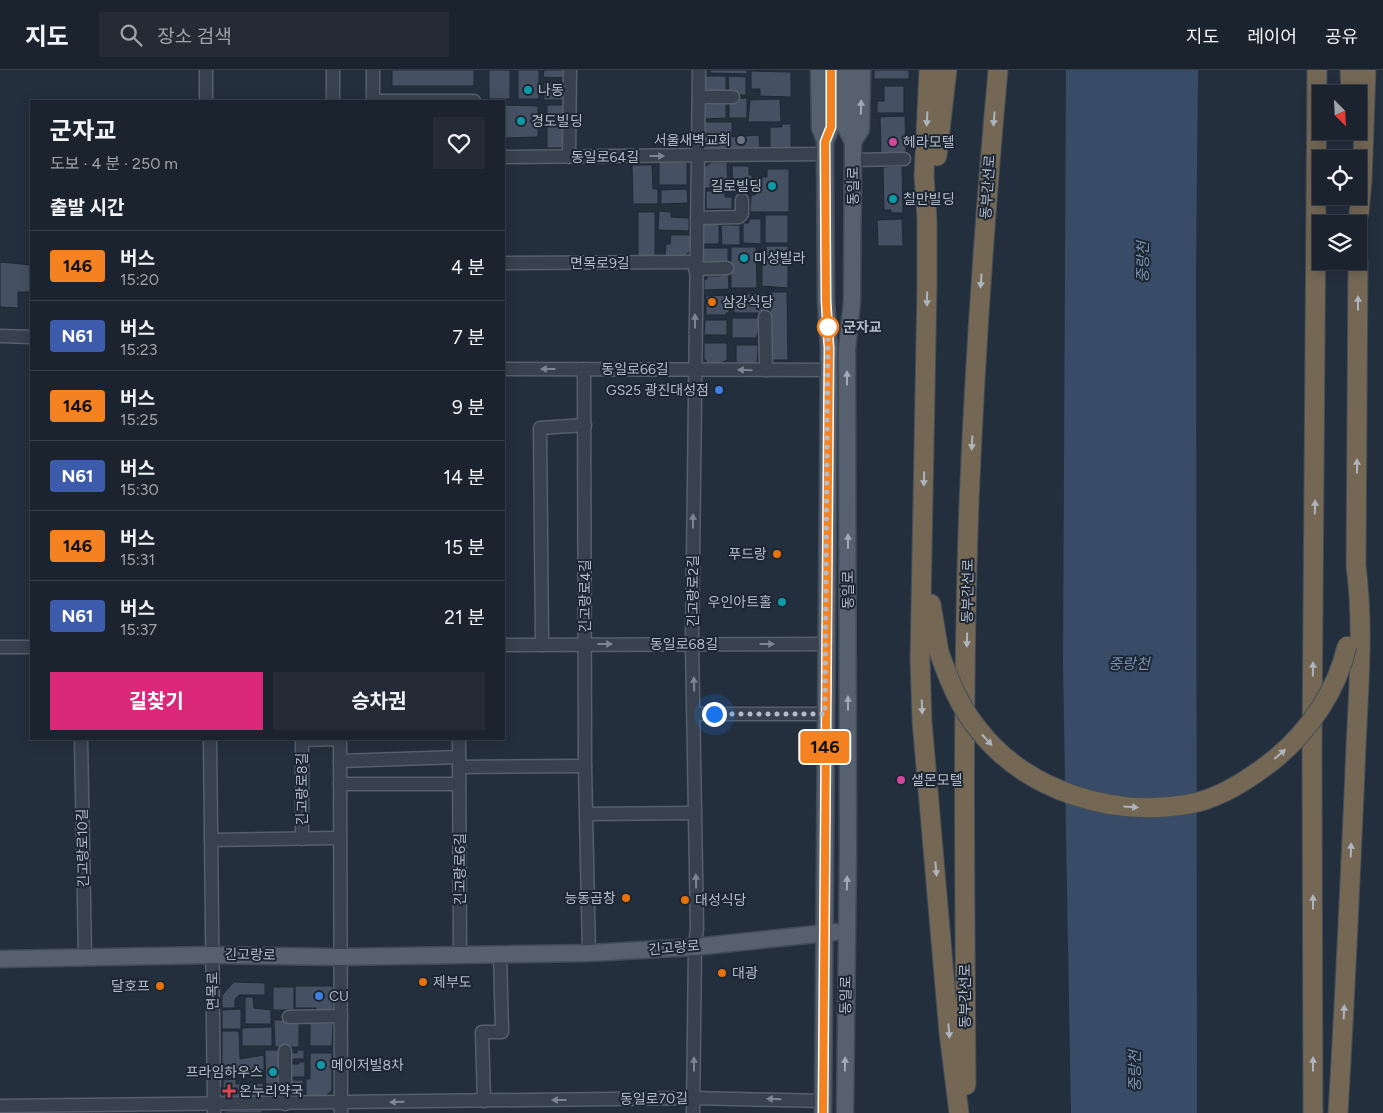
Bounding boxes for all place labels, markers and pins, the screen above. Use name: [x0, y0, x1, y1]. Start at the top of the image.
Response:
place label: 나동: [538, 82, 564, 99]
marker: 나동: [522, 84, 534, 96]
place label: 경도빌딩: [531, 113, 583, 130]
marker: 경도빌딩: [515, 115, 527, 127]
place label: 서울새벽교회: [654, 132, 731, 149]
marker: 서울새벽교회: [735, 134, 747, 146]
place label: 헤라모텔: [903, 134, 955, 151]
marker: 헤라모텔: [887, 136, 899, 148]
place label: 길로빌딩: [710, 178, 762, 195]
marker: 길로빌딩: [766, 180, 778, 192]
place label: 칠만빌딩: [903, 191, 955, 208]
marker: 칠만빌딩: [887, 193, 899, 205]
place label: 미성빌라: [754, 250, 806, 267]
marker: 미성빌라: [738, 252, 750, 264]
place label: 삼강식당: [722, 294, 774, 311]
marker: 삼강식당: [706, 296, 718, 308]
marker: 군자교: [817, 316, 839, 338]
place label: 군자교: [843, 319, 882, 336]
place label: GS25 광진대성점: [606, 382, 709, 399]
marker: GS25 광진대성점: [713, 384, 725, 396]
place label: 푸드랑: [728, 546, 767, 563]
marker: 푸드랑: [771, 548, 783, 560]
place label: 우인아트홀: [708, 594, 772, 611]
marker: 우인아트홀: [776, 596, 788, 608]
place label: 샐몬모텔: [911, 772, 963, 789]
marker: 샐몬모텔: [895, 774, 907, 786]
place label: 능동곱창: [564, 890, 616, 907]
marker: 능동곱창: [620, 892, 632, 904]
place label: 대성식당: [695, 892, 747, 909]
marker: 대성식당: [679, 894, 691, 906]
place label: 대광: [732, 965, 758, 982]
marker: 대광: [716, 967, 728, 979]
place label: 제부도: [433, 974, 472, 991]
marker: 제부도: [417, 976, 429, 988]
place label: 달호프: [111, 978, 150, 995]
marker: 달호프: [154, 980, 166, 992]
place label: CU: [329, 988, 349, 1005]
marker: CU: [313, 990, 325, 1002]
place label: 메이저빌8차: [331, 1057, 404, 1074]
marker: 메이저빌8차: [315, 1059, 327, 1071]
place label: 프라임하우스: [186, 1064, 263, 1081]
marker: 프라임하우스: [267, 1066, 279, 1078]
place label: 온누리약국: [239, 1083, 304, 1100]
marker: 온누리약국: [223, 1085, 235, 1097]

